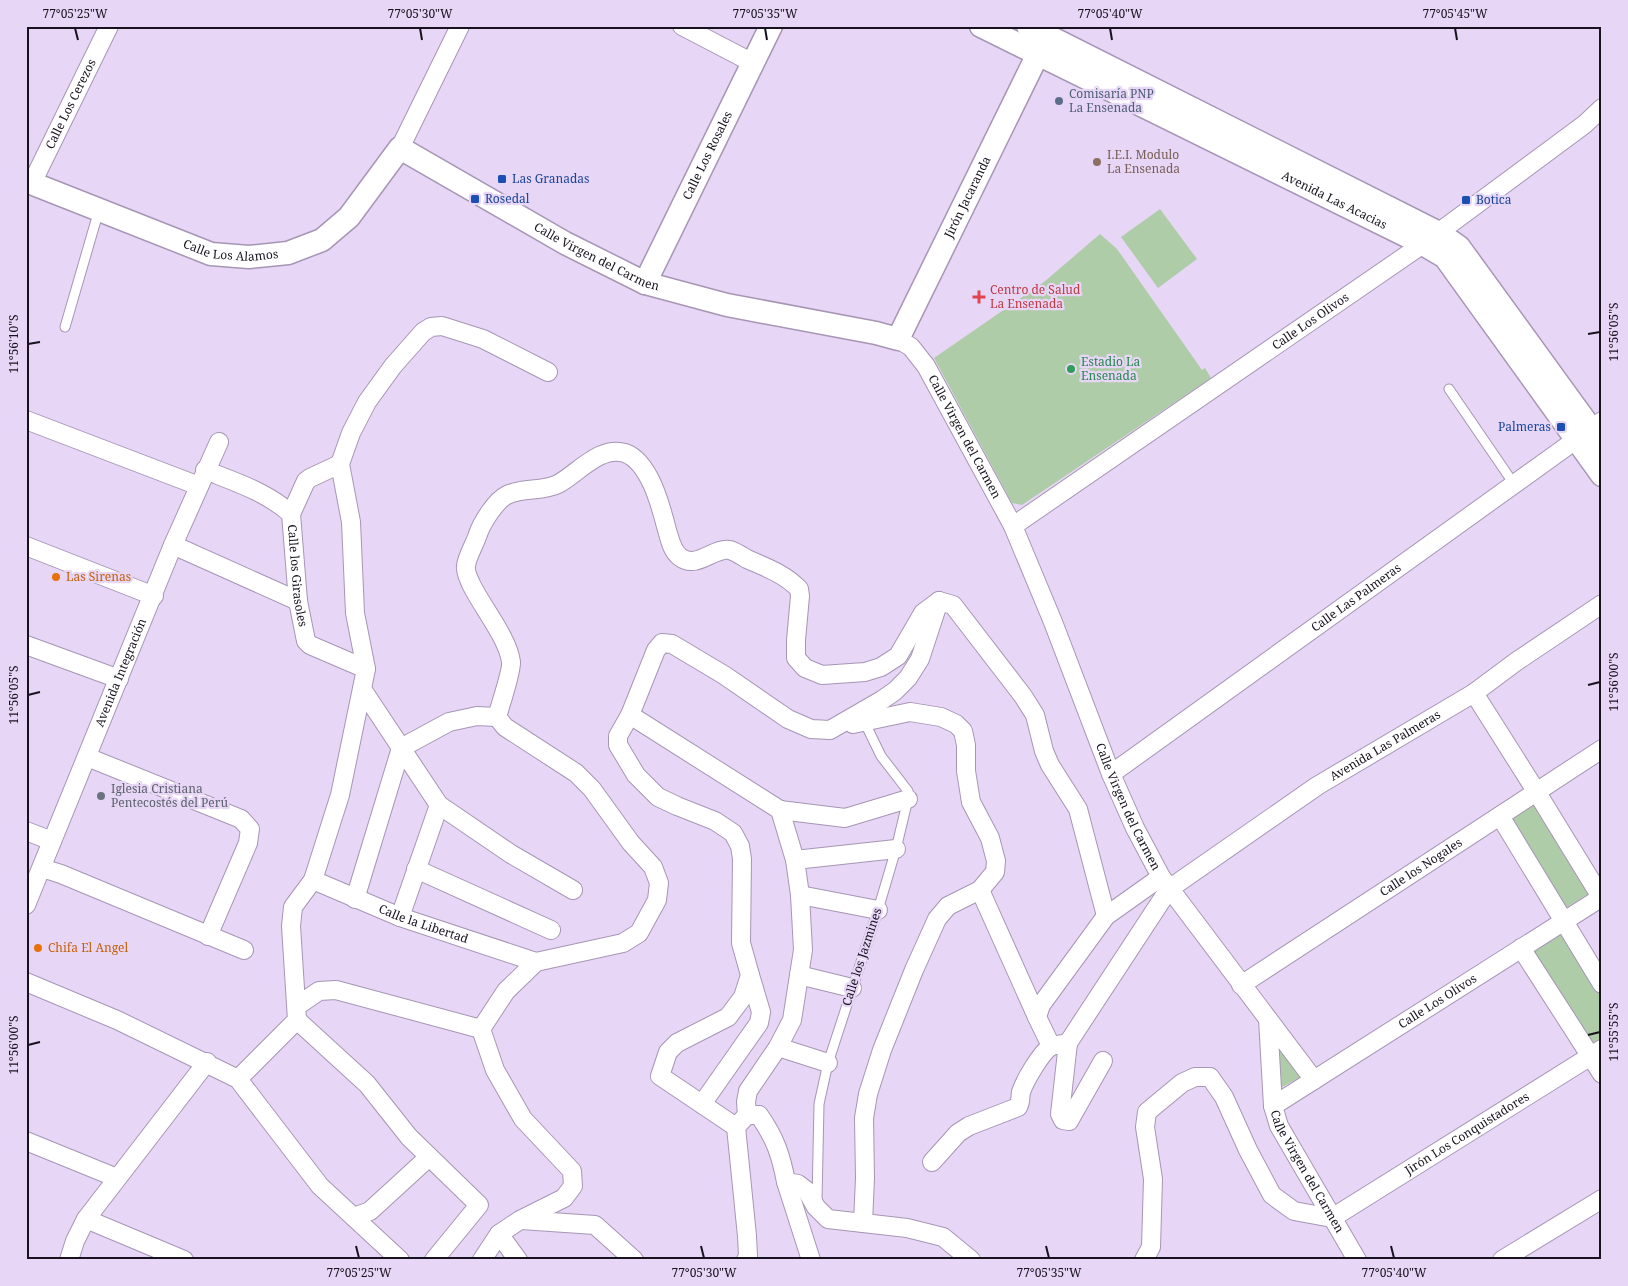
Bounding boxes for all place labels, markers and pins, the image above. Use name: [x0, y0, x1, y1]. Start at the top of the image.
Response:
place label: Comisaría PNP La Ensenada: [1069, 85, 1154, 116]
marker: Comisaría PNP La Ensenada: [1053, 95, 1065, 107]
place label: I.E.I. Modulo La Ensenada: [1107, 146, 1180, 177]
marker: I.E.I. Modulo La Ensenada: [1091, 156, 1103, 168]
place label: Las Granadas: [512, 170, 590, 187]
marker: Las Granadas: [496, 173, 508, 185]
place label: Rosedal: [485, 190, 530, 207]
place label: Botica: [1476, 191, 1512, 208]
marker: Rosedal: [469, 193, 481, 205]
marker: Botica: [1460, 194, 1472, 206]
place label: Centro de Salud La Ensenada: [990, 281, 1081, 312]
marker: Centro de Salud La Ensenada: [972, 290, 986, 304]
place label: Estadio La Ensenada: [1081, 353, 1141, 384]
marker: Estadio La Ensenada: [1065, 363, 1077, 375]
place label: Palmeras: [1498, 418, 1551, 435]
marker: Palmeras: [1555, 421, 1567, 433]
place label: Las Sirenas: [66, 568, 131, 585]
marker: Las Sirenas: [50, 571, 62, 583]
place label: Iglesia Cristiana Pentecostés del Perú: [111, 780, 228, 811]
marker: Iglesia Cristiana Pentecostés del Perú: [95, 790, 107, 802]
place label: Chifa El Angel: [48, 939, 129, 956]
marker: Chifa El Angel: [32, 942, 44, 954]

